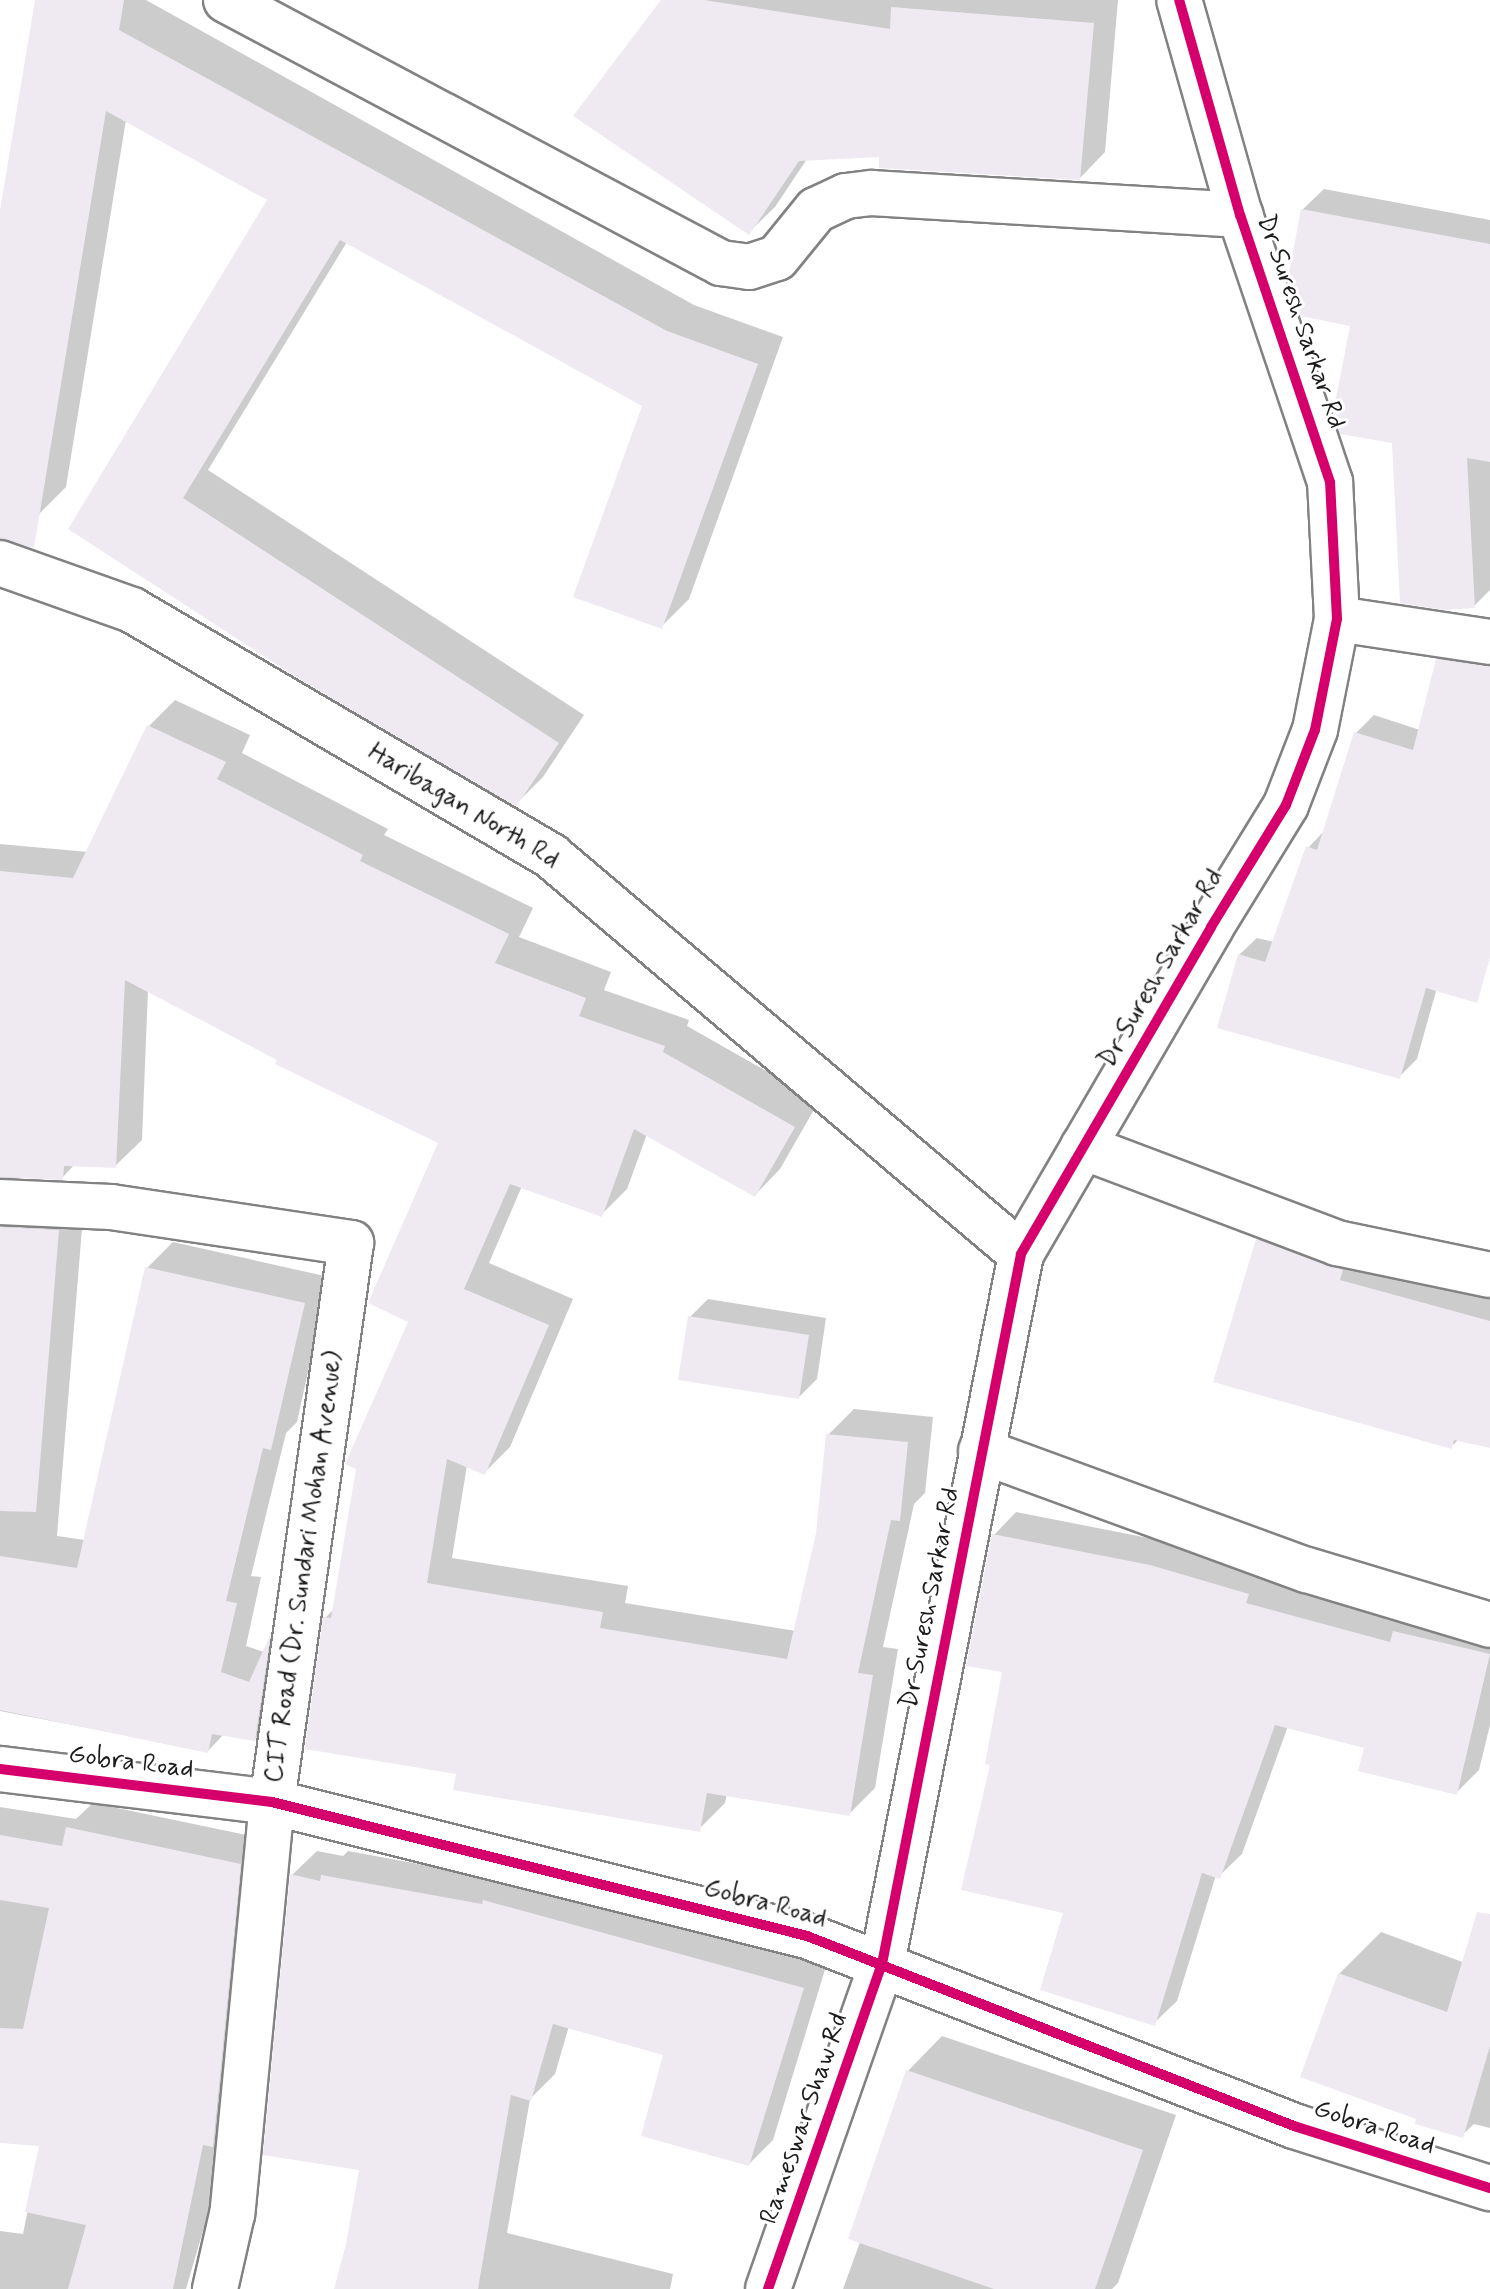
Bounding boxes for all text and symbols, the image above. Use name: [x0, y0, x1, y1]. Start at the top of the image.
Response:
street label: Dr Suresh Sarkar Rd: [1249, 211, 1351, 433]
street label: Haribagan North Rd: [361, 737, 565, 877]
street label: Dr Suresh Sarkar Rd: [1092, 864, 1232, 1074]
street label: CIT Road (Dr. Sundari Mohan Avenue): [259, 1349, 351, 1785]
street label: Dr Suresh Sarkar Rd: [894, 1485, 968, 1711]
street label: Gobra Road: [66, 1740, 196, 1786]
street label: Gobra Road: [700, 1873, 830, 1935]
street label: Rameswar Shaw Rd: [754, 2008, 856, 2230]
street label: Gobra Road: [1309, 2094, 1439, 2162]

